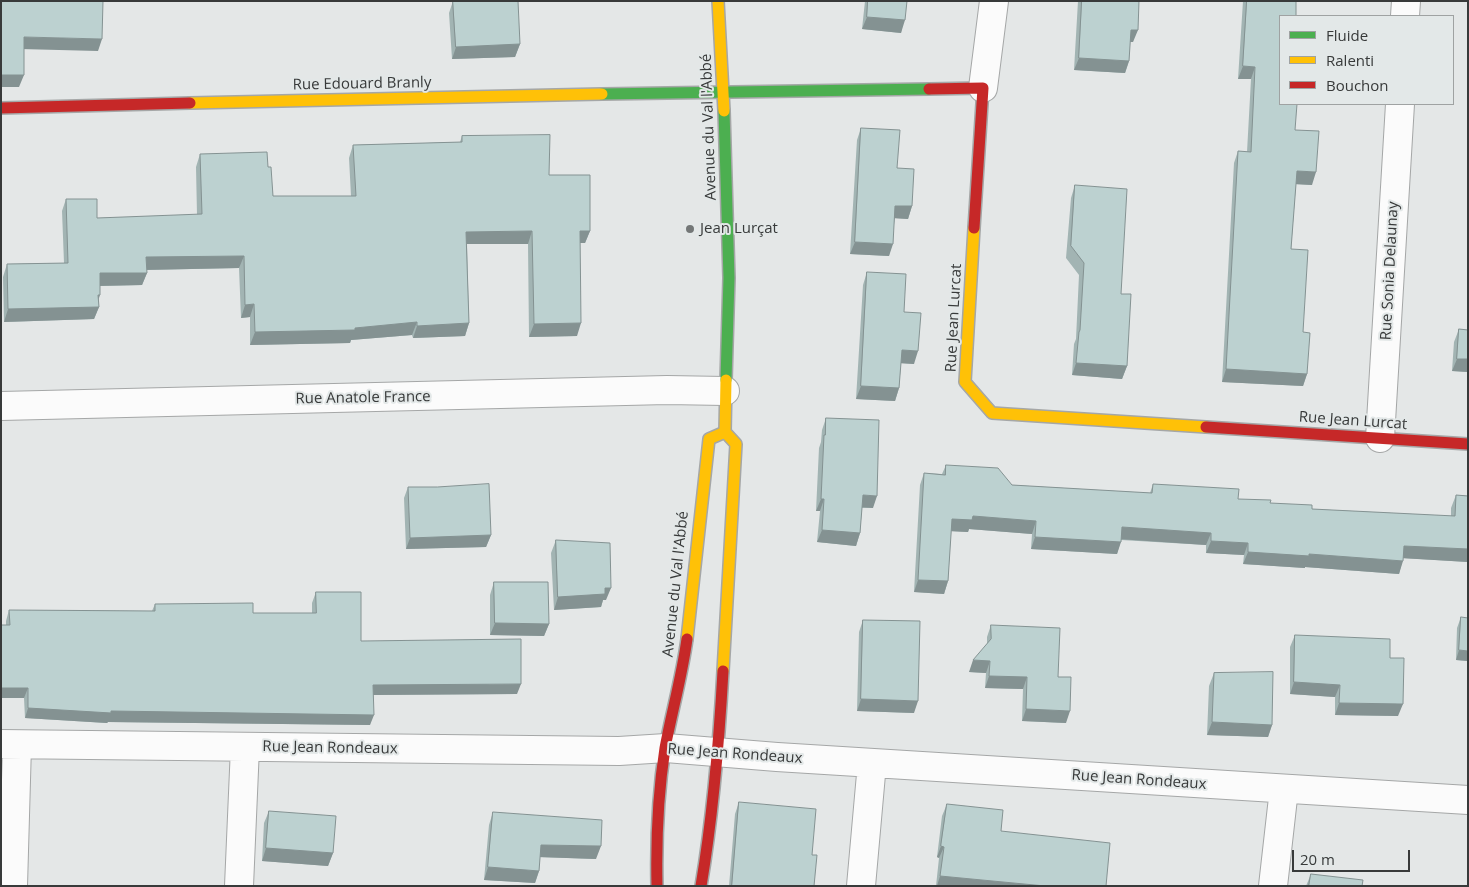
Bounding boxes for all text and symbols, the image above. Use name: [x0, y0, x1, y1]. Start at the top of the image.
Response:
legend: [1279, 15, 1454, 105]
text: Fluide: [1326, 25, 1368, 45]
text: Ralenti: [1326, 50, 1374, 70]
street label: Avenue du Val l'Abbé: [697, 53, 721, 201]
street label: Rue Edouard Branly: [293, 74, 431, 94]
text: Bouchon: [1326, 75, 1389, 95]
street label: Rue Sonia Delaunay: [1377, 201, 1403, 341]
place label: Jean Lurçat: [700, 220, 778, 238]
marker: Jean Lurçat: [684, 223, 696, 235]
street label: Rue Jean Lurcat: [942, 263, 966, 373]
street label: Rue Anatole France: [295, 388, 431, 408]
street label: Rue Jean Lurcat: [1298, 408, 1408, 434]
street label: Avenue du Val l'Abbé: [659, 510, 693, 658]
street label: Rue Jean Rondeaux: [262, 738, 398, 758]
street label: Rue Jean Rondeaux: [667, 740, 803, 768]
street label: Rue Jean Rondeaux: [1071, 766, 1207, 794]
scale bar: [1294, 840, 1412, 872]
text: 20 m: [1300, 849, 1335, 869]

